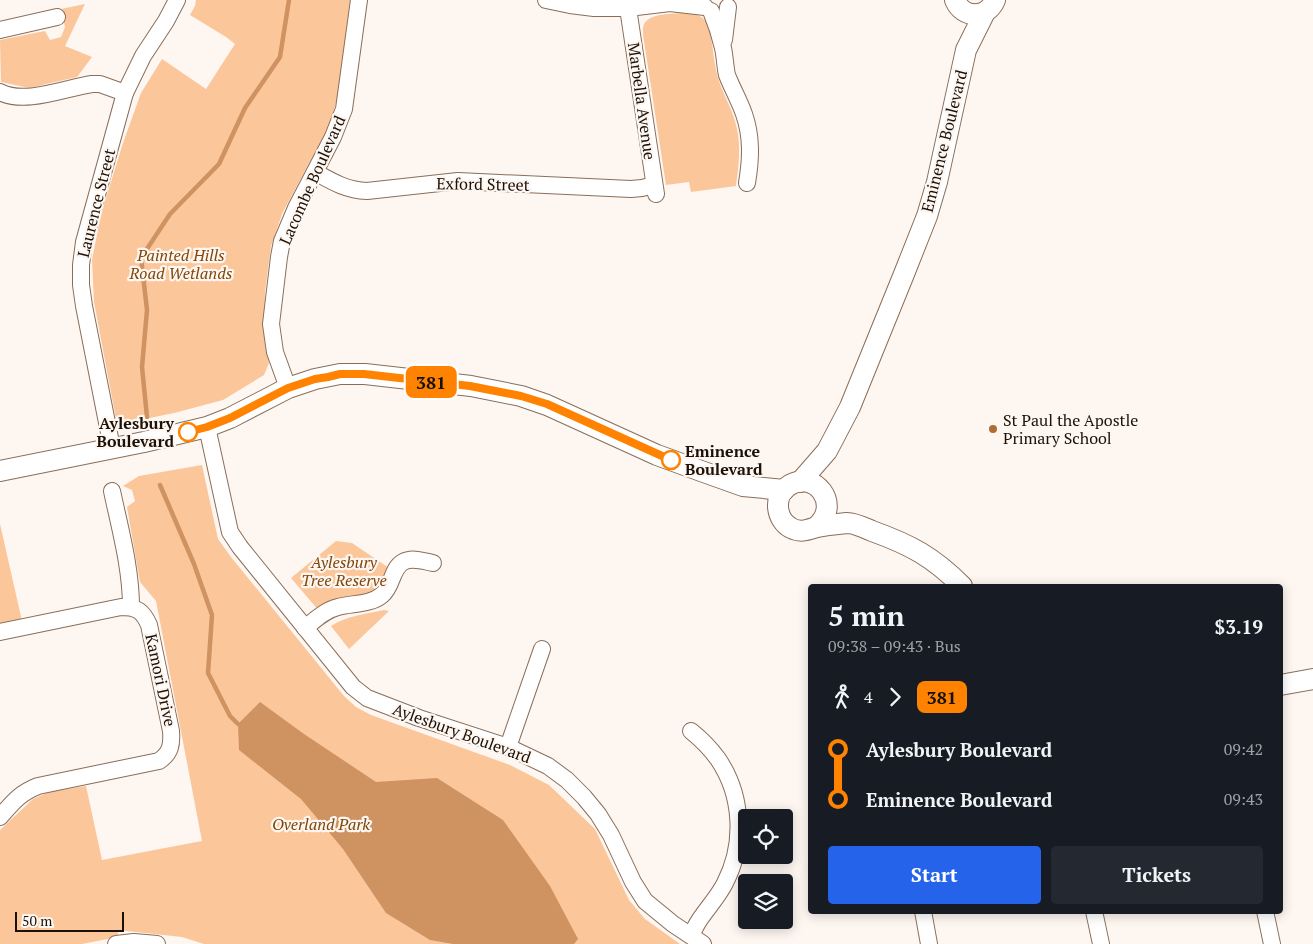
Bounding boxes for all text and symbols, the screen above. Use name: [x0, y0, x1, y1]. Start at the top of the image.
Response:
street label: Marbella Avenue: [623, 41, 661, 161]
street label: Eminence Boulevard: [916, 68, 972, 214]
street label: Lacombe Boulevard: [274, 112, 350, 248]
street label: Laurence Street: [72, 146, 120, 260]
street label: Exford Street: [436, 172, 530, 196]
park label: Painted Hills Road Wetlands: [129, 244, 233, 284]
line badge: 381: [402, 366, 460, 398]
text: 381: [416, 370, 446, 394]
place label: St Paul the Apostle Primary School: [1003, 409, 1138, 449]
place label: Aylesbury Boulevard: [97, 412, 175, 452]
marker: Aylesbury Boulevard: [178, 422, 198, 442]
marker: St Paul the Apostle Primary School: [987, 423, 999, 435]
place label: Eminence Boulevard: [685, 440, 763, 480]
marker: Eminence Boulevard: [661, 450, 681, 470]
park label: Aylesbury Tree Reserve: [301, 551, 387, 591]
text: 5 min: [828, 597, 905, 634]
text: $3.19: [1214, 614, 1263, 639]
street label: Kamori Drive: [140, 632, 182, 728]
text: 09:38 – 09:43 · Bus: [828, 635, 961, 657]
icon: walk: [828, 683, 856, 711]
icon: forward: [881, 683, 909, 711]
text: 381: [927, 685, 957, 709]
text: 4: [864, 686, 873, 708]
street label: Aylesbury Boulevard: [390, 698, 534, 768]
text: Aylesbury Boulevard: [866, 737, 1052, 762]
text: 09:42: [1224, 738, 1263, 760]
text: Eminence Boulevard: [866, 787, 1052, 812]
text: 09:43: [1224, 788, 1263, 810]
map controls: [738, 809, 793, 929]
button: locate: [738, 809, 793, 864]
park label: Overland Park: [272, 813, 370, 835]
button: Start: [828, 846, 1041, 904]
button: Tickets: [1051, 846, 1263, 904]
button: layers: [738, 874, 793, 929]
scale bar: [15, 909, 124, 932]
text: 50 m: [22, 911, 52, 930]

